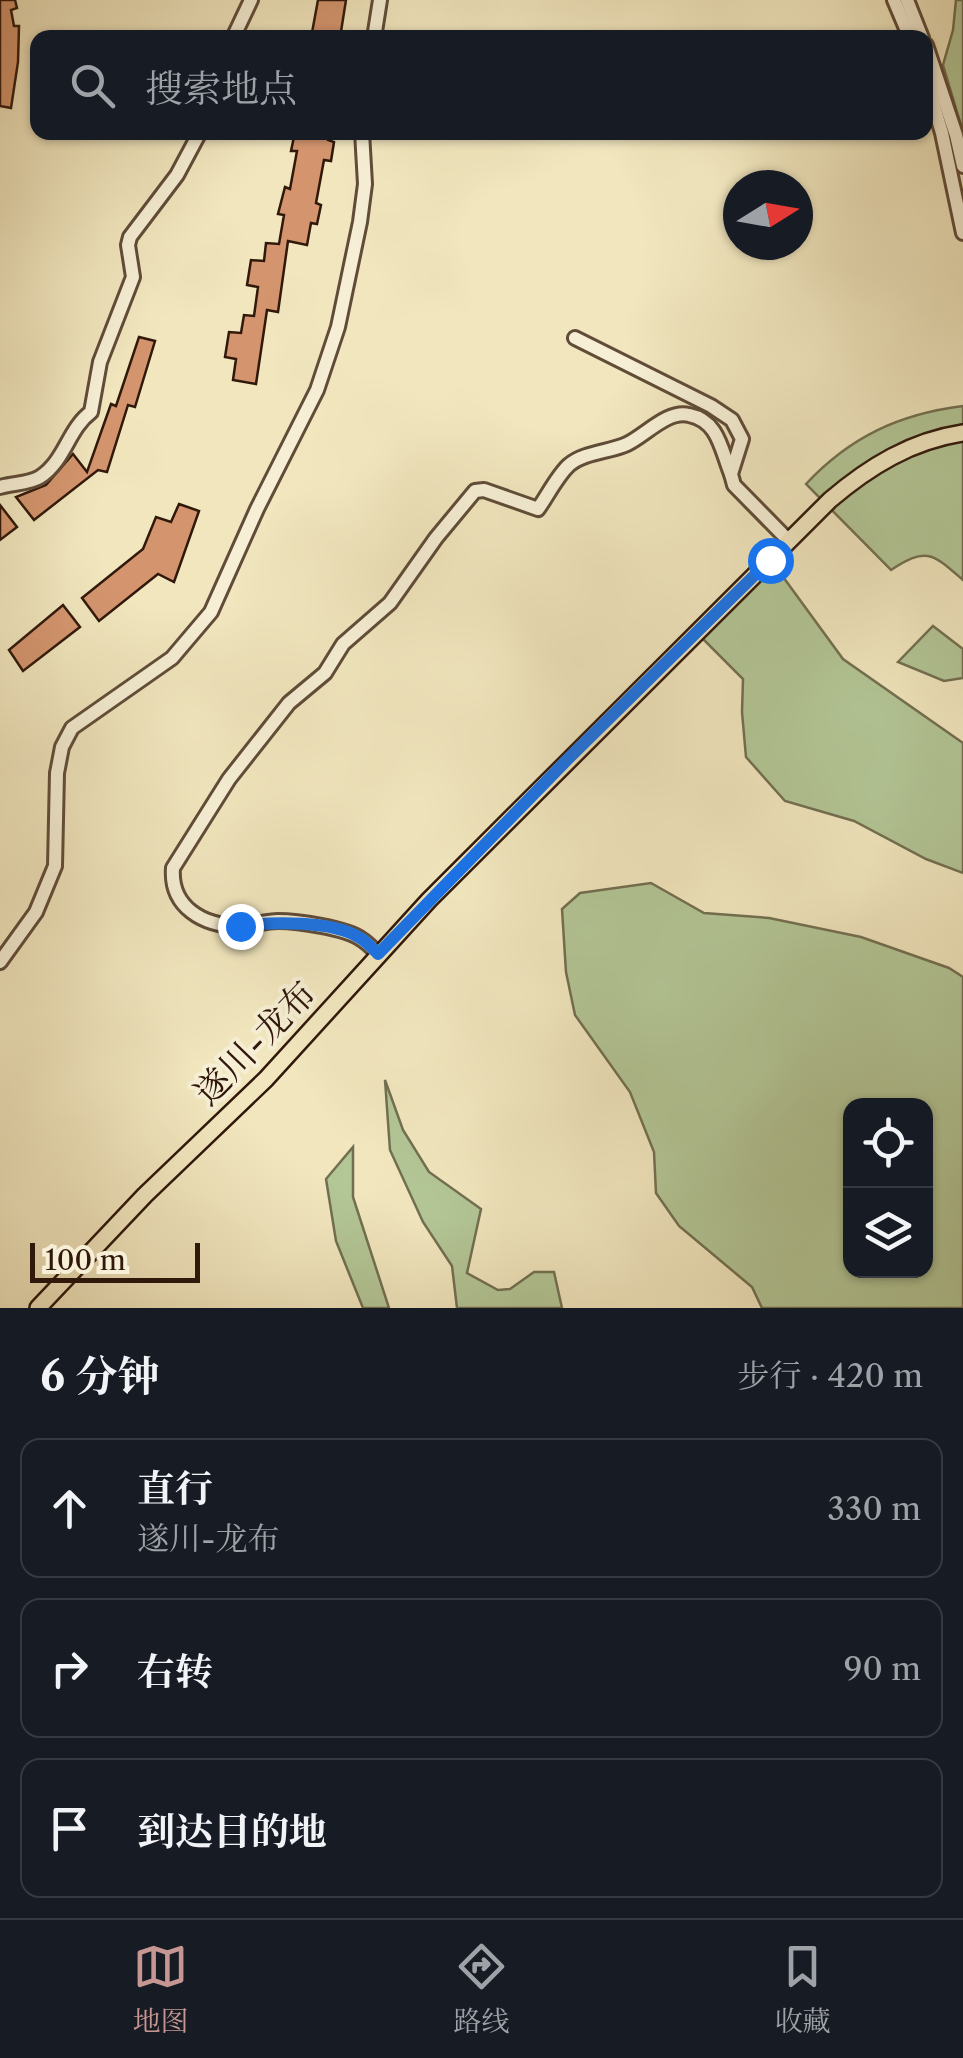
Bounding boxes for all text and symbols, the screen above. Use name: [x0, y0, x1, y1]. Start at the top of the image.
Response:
search box: [30, 30, 933, 140]
icon: search: [65, 58, 120, 113]
text: 搜索地点: [145, 65, 297, 112]
north arrow: [723, 170, 813, 260]
route start: [748, 538, 794, 584]
route end: [218, 904, 264, 950]
street label: 遂川-龙布: [185, 972, 324, 1114]
map controls: [843, 1098, 933, 1278]
button: locate: [843, 1098, 933, 1188]
button: layers: [843, 1188, 933, 1278]
scale bar: [30, 1238, 200, 1282]
text: 100 m: [45, 1243, 126, 1277]
text: 6 分钟: [40, 1350, 160, 1402]
text: 步行 · 420 m: [737, 1356, 923, 1395]
text: 直行: [137, 1465, 213, 1512]
icon: ahead: [42, 1481, 97, 1536]
text: 330 m: [827, 1489, 921, 1528]
text: 遂川-龙布: [137, 1519, 280, 1558]
icon: right: [42, 1641, 97, 1696]
text: 右转: [137, 1648, 213, 1695]
text: 90 m: [844, 1649, 921, 1688]
icon: arrive: [42, 1801, 97, 1856]
text: 到达目的地: [137, 1808, 327, 1855]
tab: 地图: [132, 1939, 189, 2039]
tab: 路线: [453, 1939, 510, 2039]
tab: 收藏: [774, 1939, 831, 2039]

